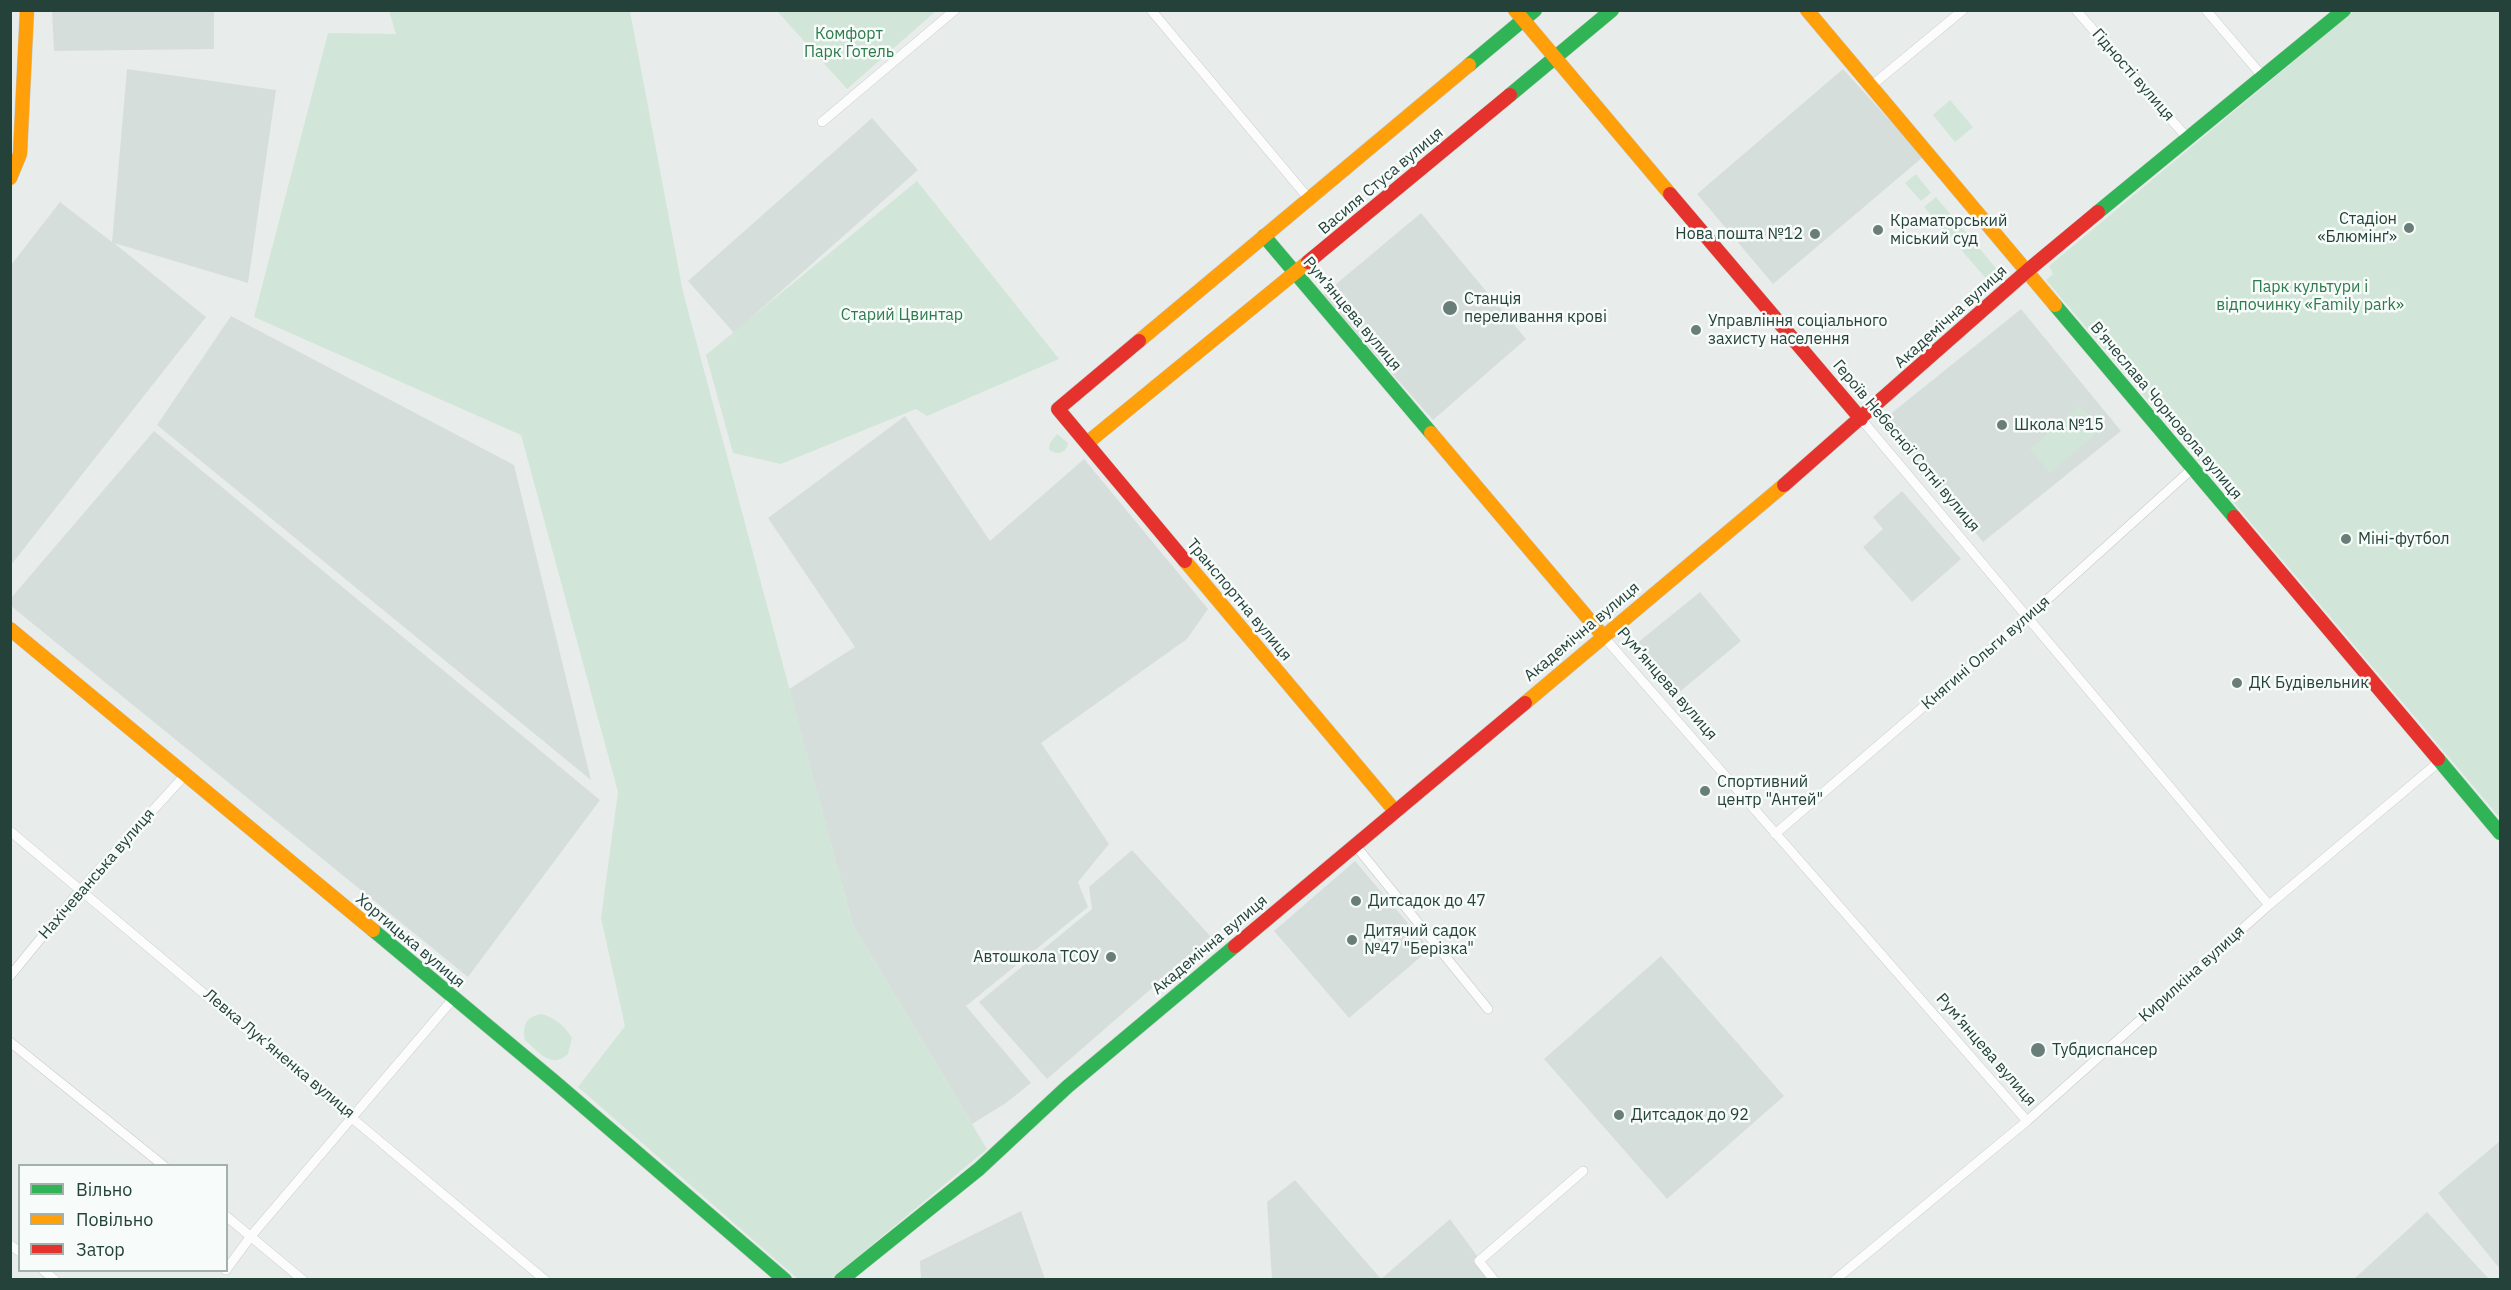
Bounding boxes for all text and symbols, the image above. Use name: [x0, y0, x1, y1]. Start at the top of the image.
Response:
park label: Комфорт Парк Готель: [804, 24, 894, 62]
street label: Гідності вулиця: [2088, 25, 2178, 125]
street label: Василя Стуса вулиця: [1315, 123, 1447, 239]
place label: Стадіон «Блюмінґ»: [2317, 209, 2397, 247]
place label: Краматорський міський суд: [1890, 211, 2007, 249]
marker: Стадіон «Блюмінґ»: [2402, 221, 2416, 235]
marker: Краматорський міський суд: [1871, 223, 1885, 237]
place label: Нова пошта №12: [1675, 224, 1803, 244]
marker: Нова пошта №12: [1808, 227, 1822, 241]
street label: Рум’янцева вулиця: [1299, 253, 1405, 375]
street label: Академічна вулиця: [1891, 261, 2011, 373]
park label: Парк культури і відпочинку «Family park»: [2216, 277, 2404, 315]
place label: Станція переливання крові: [1464, 289, 1607, 327]
marker: Станція переливання крові: [1441, 299, 1459, 317]
park label: Старий Цвинтар: [841, 305, 963, 325]
place label: Управління соціального захисту населення: [1708, 311, 1888, 349]
street label: В'ячеслава Чорновола вулиця: [2086, 318, 2246, 504]
marker: Управління соціального захисту населення: [1689, 323, 1703, 337]
street label: Героїв Небесної Сотні вулиця: [1828, 356, 1984, 536]
place label: Школа №15: [2014, 415, 2104, 435]
marker: Школа №15: [1995, 418, 2009, 432]
place label: Міні-футбол: [2358, 529, 2450, 549]
marker: Міні-футбол: [2339, 532, 2353, 546]
street label: Транспортна вулиця: [1182, 535, 1296, 665]
street label: Академічна вулиця: [1520, 578, 1644, 686]
street label: Княгині Ольги вулиця: [1918, 592, 2054, 714]
street label: Рум’янцева вулиця: [1613, 624, 1721, 744]
place label: ДК Будівельник: [2249, 673, 2369, 693]
marker: ДК Будівельник: [2230, 676, 2244, 690]
place label: Спортивний центр "Антей": [1717, 772, 1823, 810]
marker: Спортивний центр "Антей": [1698, 784, 1712, 798]
street label: Нахічеванська вулиця: [35, 805, 159, 943]
street label: Хортицька вулиця: [352, 890, 468, 992]
street label: Академічна вулиця: [1148, 891, 1272, 999]
place label: Дитсадок до 47: [1368, 891, 1486, 911]
marker: Дитсадок до 47: [1349, 894, 1363, 908]
place label: Дитячий садок №47 "Берізка": [1364, 921, 1476, 959]
street label: Кирилкіна вулиця: [2135, 922, 2249, 1026]
marker: Дитячий садок №47 "Берізка": [1345, 933, 1359, 947]
place label: Автошкола ТСОУ: [973, 947, 1099, 967]
marker: Автошкола ТСОУ: [1104, 950, 1118, 964]
street label: Левка Лук'яненка вулиця: [200, 985, 358, 1123]
street label: Рум’янцева вулиця: [1932, 990, 2040, 1110]
place label: Тубдиспансер: [2052, 1040, 2158, 1060]
marker: Тубдиспансер: [2029, 1041, 2047, 1059]
place label: Дитсадок до 92: [1631, 1105, 1749, 1125]
marker: Дитсадок до 92: [1612, 1108, 1626, 1122]
legend: [18, 1164, 228, 1272]
text: Вільно: [76, 1178, 132, 1201]
text: Повільно: [76, 1208, 153, 1231]
text: Затор: [76, 1238, 125, 1261]

